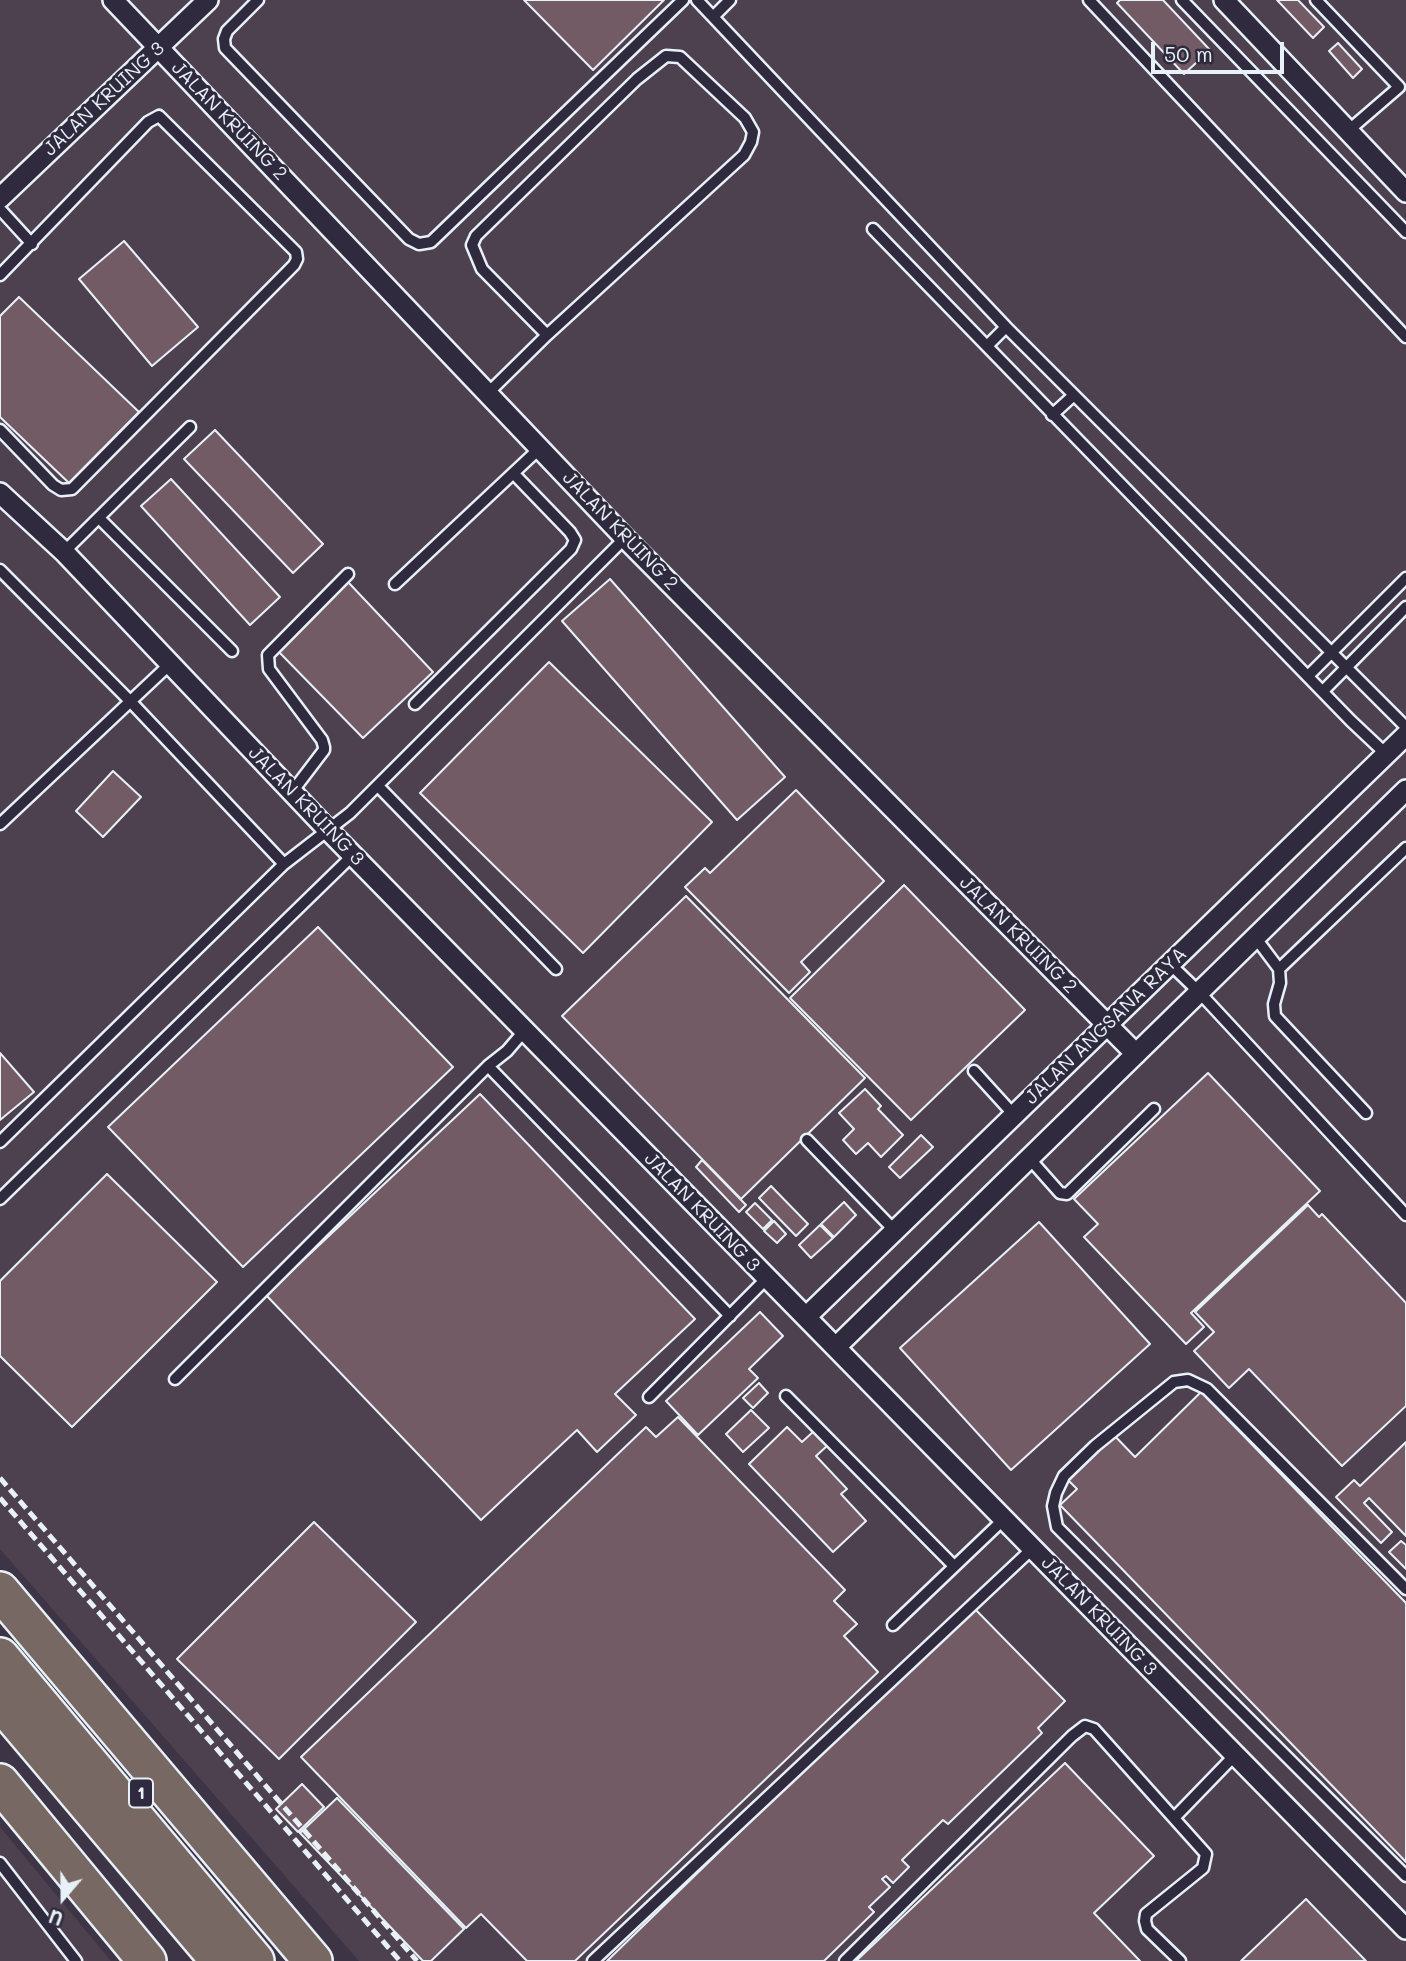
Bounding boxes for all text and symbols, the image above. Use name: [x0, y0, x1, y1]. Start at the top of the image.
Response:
scale bar: [1154, 28, 1287, 72]
street label: JALAN KRUING 3: [39, 37, 169, 161]
text: 50 m: [1164, 40, 1213, 67]
street label: JALAN KRUING 2: [167, 57, 291, 185]
street label: JALAN KRUING 2: [558, 467, 682, 595]
street label: JALAN KRUING 3: [243, 742, 369, 870]
street label: JALAN KRUING 2: [955, 872, 1081, 998]
street label: JALAN ANGSANA RAYA: [1020, 943, 1192, 1109]
street label: JALAN KRUING 3: [639, 1148, 765, 1276]
street label: JALAN KRUING 3: [1036, 1552, 1162, 1680]
road number: 1: [129, 1778, 153, 1808]
north arrow: [28, 1863, 98, 1933]
text: U: [45, 1904, 66, 1932]

